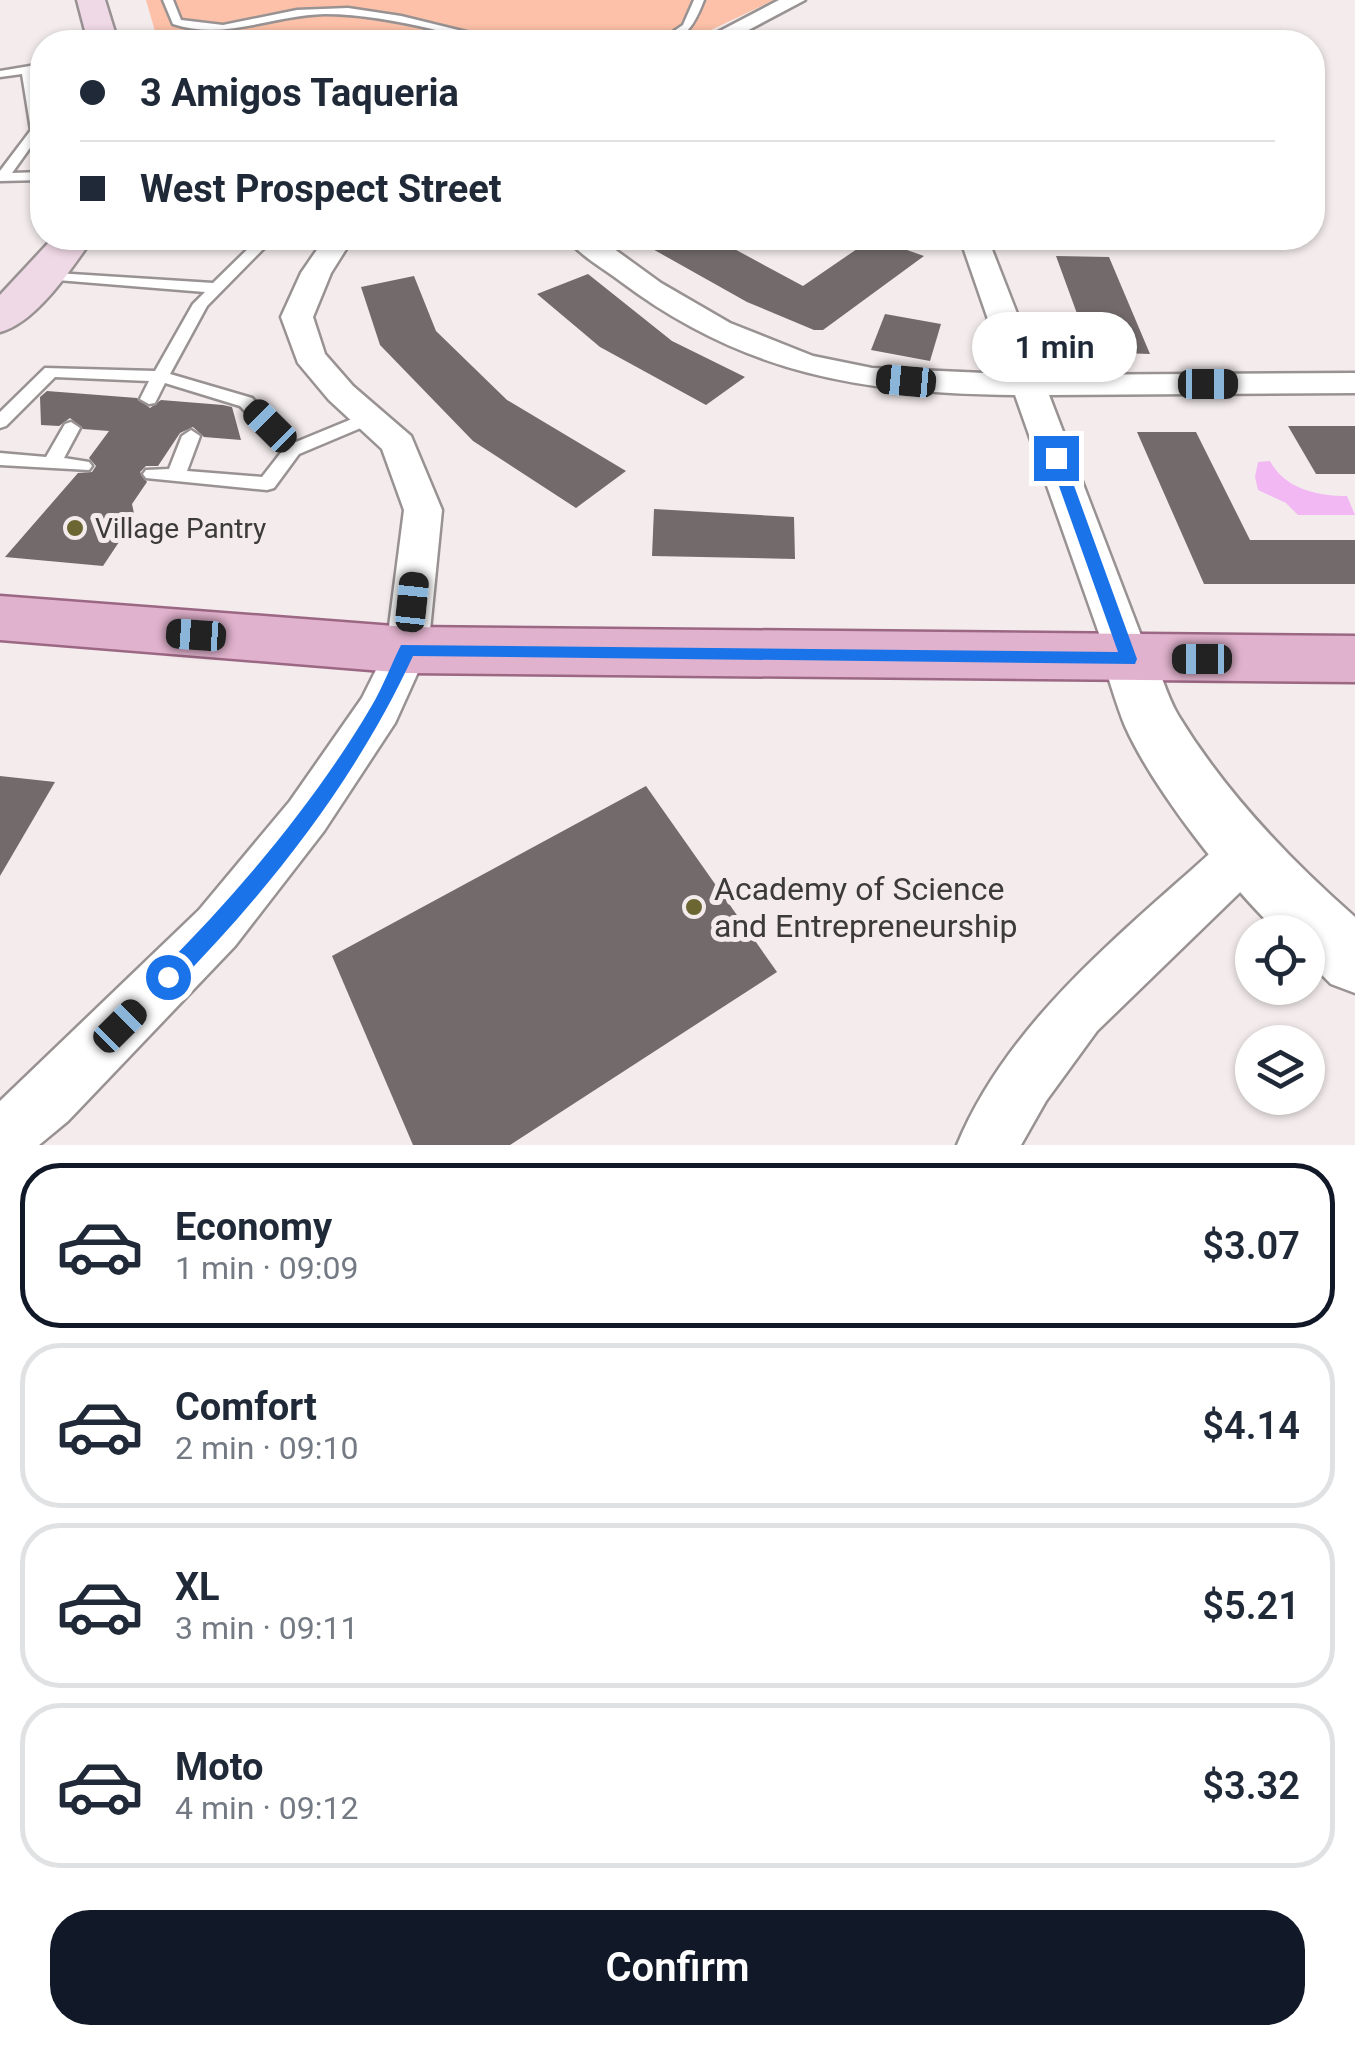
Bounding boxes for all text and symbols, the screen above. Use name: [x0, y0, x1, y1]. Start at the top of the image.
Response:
text: 3 Amigos Taqueria: [140, 71, 459, 115]
text: West Prospect Street: [140, 167, 502, 211]
callout: 1 min: [974, 313, 1138, 383]
text: 1 min: [1014, 328, 1095, 366]
car: [875, 363, 937, 399]
car: [1178, 369, 1238, 399]
car: [238, 394, 302, 458]
route end: [1034, 436, 1079, 481]
place label: Village Pantry: [95, 512, 266, 545]
marker: Village Pantry: [64, 517, 86, 539]
car: [394, 571, 430, 633]
car: [165, 618, 227, 652]
car: [1172, 644, 1232, 674]
place label: Academy of Science and Entrepreneurship: [714, 870, 1017, 945]
marker: Academy of Science and Entrepreneurship: [683, 896, 705, 918]
map controls: [1235, 915, 1325, 1115]
button: locate: [1235, 915, 1325, 1005]
route start: [146, 955, 191, 1000]
car: [88, 994, 152, 1058]
button: layers: [1235, 1025, 1325, 1115]
icon: car: [55, 1201, 145, 1291]
text: Economy: [175, 1205, 332, 1249]
text: $3.07: [1202, 1224, 1300, 1268]
text: 1 min · 09:09: [175, 1249, 358, 1287]
icon: car: [55, 1381, 145, 1471]
text: Comfort: [175, 1385, 317, 1429]
text: $4.14: [1202, 1404, 1300, 1448]
text: 2 min · 09:10: [175, 1429, 358, 1467]
icon: car: [55, 1561, 145, 1651]
text: XL: [175, 1565, 220, 1609]
text: $5.21: [1202, 1584, 1300, 1628]
text: 3 min · 09:11: [175, 1609, 358, 1647]
icon: car: [55, 1741, 145, 1831]
text: Moto: [175, 1745, 264, 1789]
text: $3.32: [1202, 1764, 1300, 1808]
text: 4 min · 09:12: [175, 1789, 358, 1827]
button: Confirm: [50, 1910, 1305, 2025]

